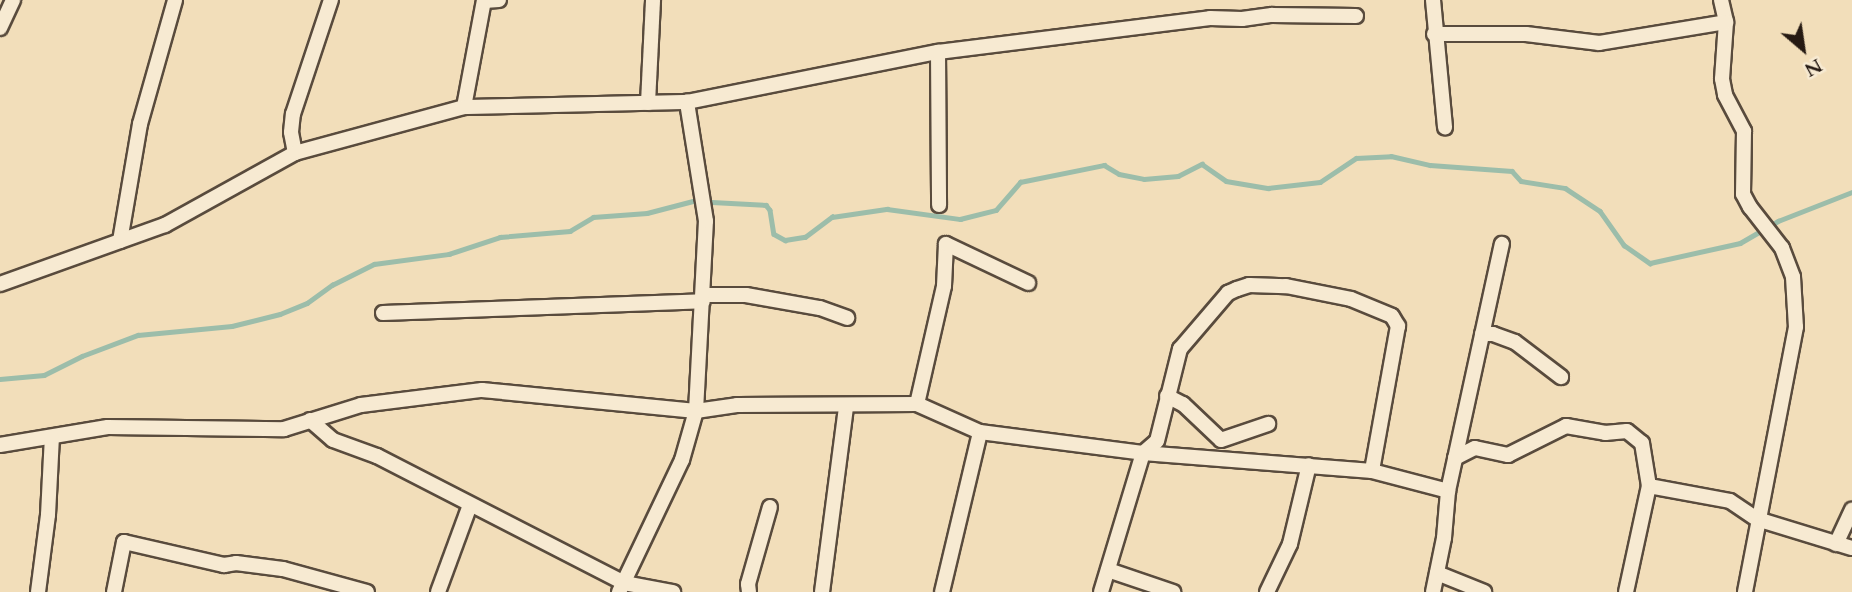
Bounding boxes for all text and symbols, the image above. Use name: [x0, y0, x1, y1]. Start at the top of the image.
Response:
north arrow: [1768, 14, 1838, 84]
text: N: [1800, 52, 1827, 83]

